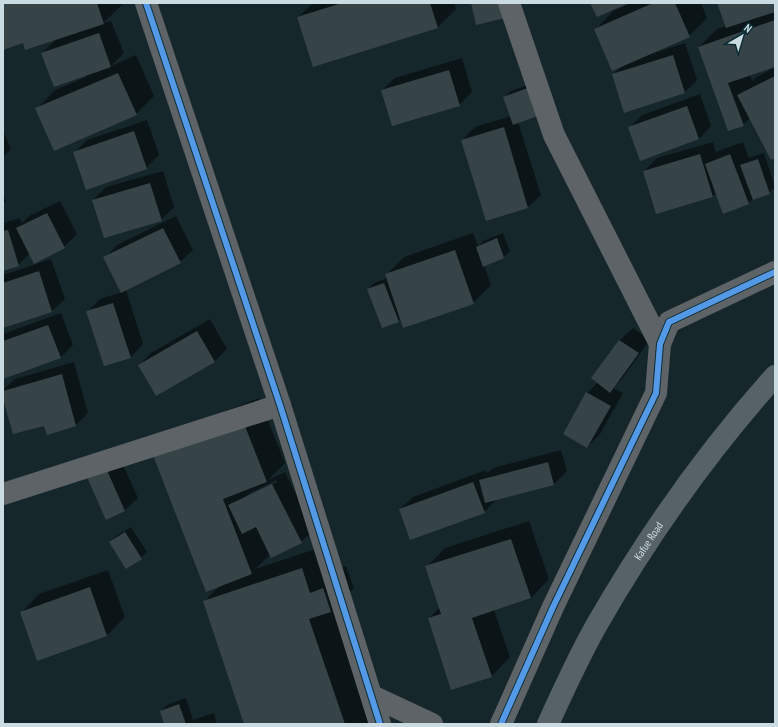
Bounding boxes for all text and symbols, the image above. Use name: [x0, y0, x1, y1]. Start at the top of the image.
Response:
north arrow: [722, 16, 762, 56]
text: N: [742, 21, 755, 35]
street label: Kafue Road: [631, 519, 666, 563]

